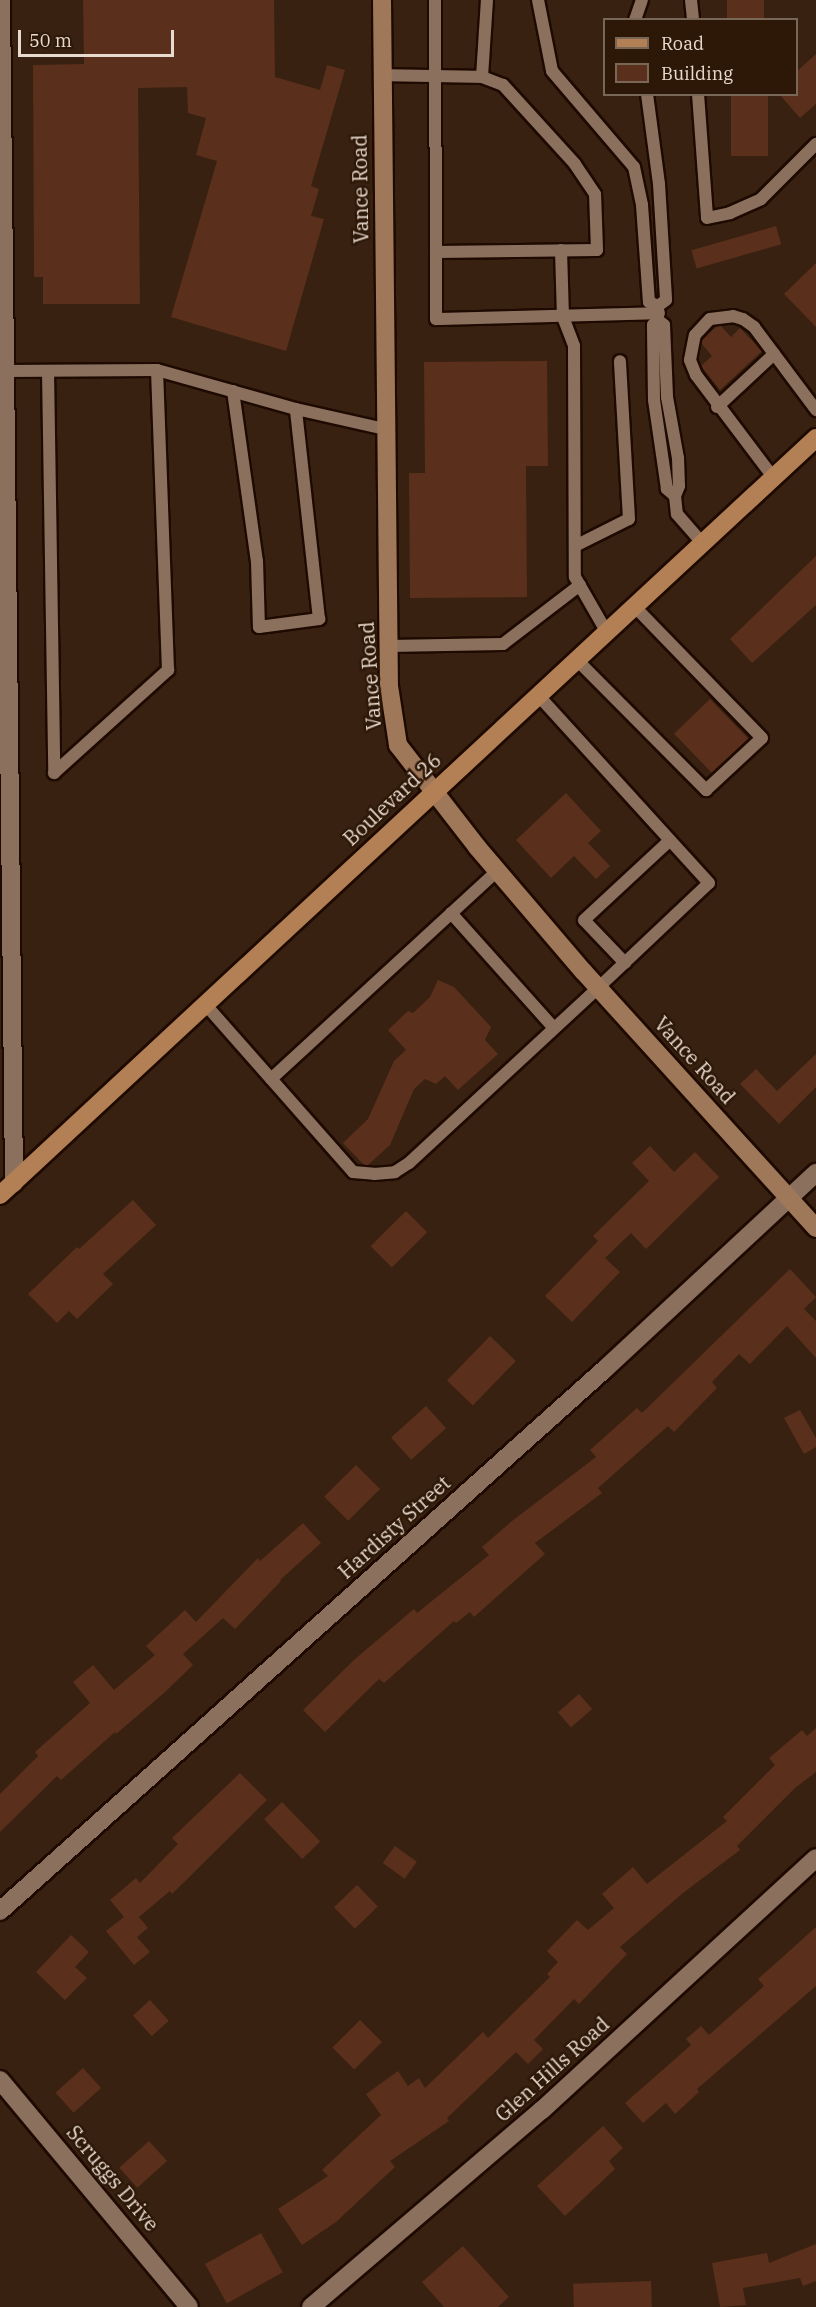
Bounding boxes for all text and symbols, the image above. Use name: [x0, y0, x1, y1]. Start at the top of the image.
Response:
scale bar: [21, 18, 177, 56]
legend: [603, 18, 798, 96]
text: 50 m: [29, 29, 72, 52]
text: Road: [661, 32, 704, 55]
text: Building: [661, 62, 733, 85]
street label: Vance Road: [347, 134, 373, 244]
street label: Vance Road: [354, 621, 386, 731]
street label: Boulevard 26: [338, 748, 446, 850]
street label: Vance Road: [650, 1012, 740, 1108]
street label: Hardisty Street: [333, 1471, 455, 1583]
street label: Glen Hills Road: [490, 2012, 614, 2126]
street label: Scruggs Drive: [62, 2120, 164, 2236]

